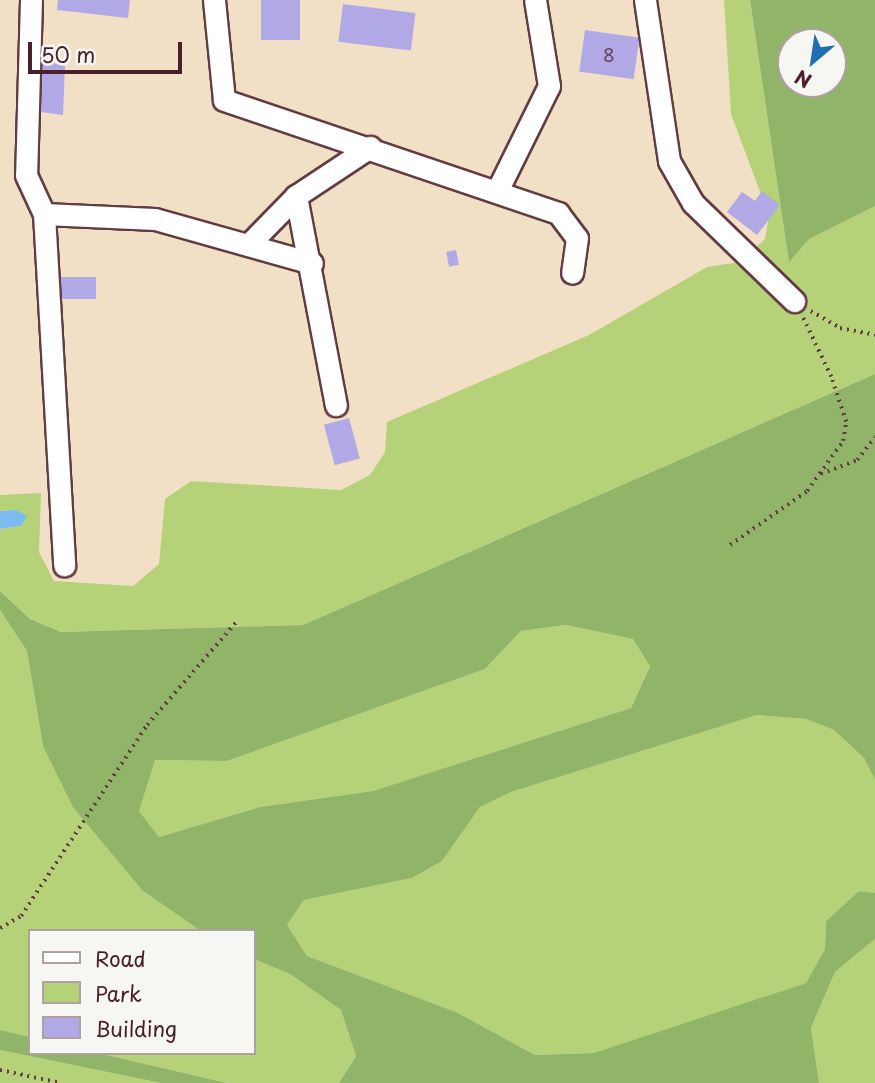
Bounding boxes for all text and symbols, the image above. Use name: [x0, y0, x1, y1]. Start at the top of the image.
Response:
scale bar: [32, 28, 186, 72]
north arrow: [777, 28, 847, 98]
text: 50 m: [41, 38, 95, 70]
house number: 8: [603, 44, 615, 66]
text: N: [789, 64, 816, 96]
legend: [28, 929, 256, 1055]
text: Road: [95, 942, 146, 974]
text: Park: [95, 977, 142, 1009]
text: Building: [95, 1012, 177, 1044]

